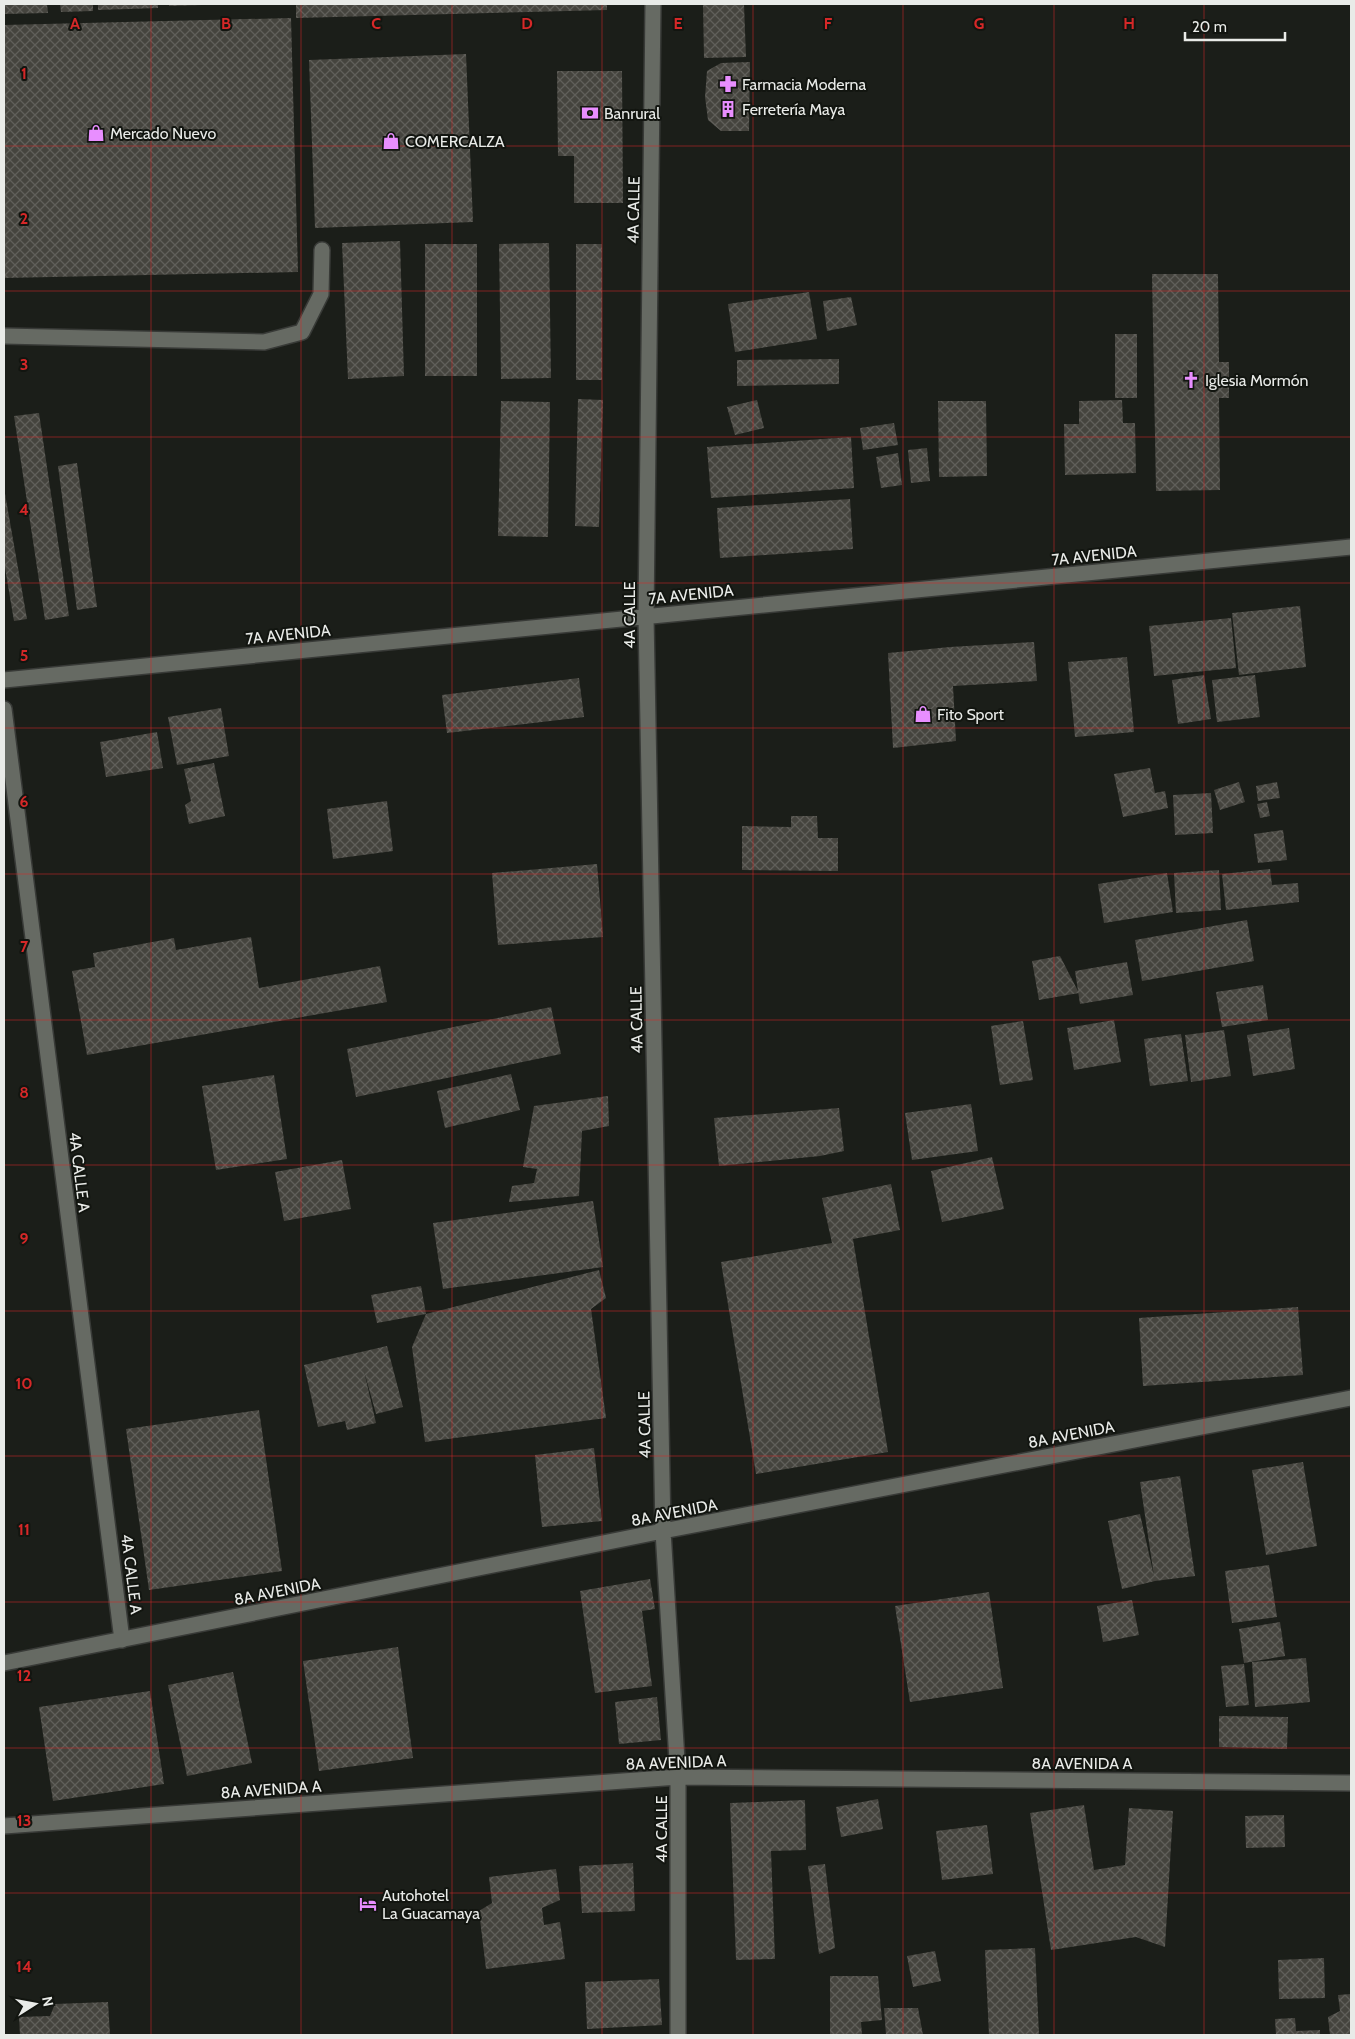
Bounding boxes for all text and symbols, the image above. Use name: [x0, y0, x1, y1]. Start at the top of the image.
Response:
scale bar: [1185, 10, 1285, 42]
text: A: [70, 14, 80, 33]
text: B: [221, 14, 231, 33]
text: C: [371, 14, 381, 33]
text: D: [521, 14, 533, 33]
text: E: [673, 14, 683, 33]
text: F: [824, 14, 833, 33]
text: G: [974, 14, 984, 33]
text: H: [1123, 14, 1135, 33]
text: 20 m: [1192, 18, 1227, 36]
text: 1: [21, 64, 27, 83]
pharmacy icon: Farmacia Moderna: [718, 74, 738, 94]
place label: Farmacia Moderna: [742, 75, 867, 94]
building icon: Ferretería Maya: [718, 99, 738, 119]
place label: Ferretería Maya: [742, 100, 845, 119]
bank icon: Banrural: [580, 103, 600, 123]
place label: Banrural: [604, 104, 660, 123]
shop icon: Mercado Nuevo: [86, 123, 106, 143]
place label: Mercado Nuevo: [110, 124, 216, 143]
shop icon: COMERCALZA: [381, 131, 401, 151]
place label: COMERCALZA: [405, 132, 505, 151]
street label: 4A CALLE: [623, 176, 644, 244]
text: 2: [20, 209, 28, 228]
text: 3: [20, 355, 28, 374]
church icon: Iglesia Mormón: [1181, 370, 1201, 390]
place label: Iglesia Mormón: [1205, 371, 1308, 390]
text: 4: [19, 500, 29, 519]
street label: 7A AVENIDA: [1051, 542, 1138, 569]
street label: 4A CALLE: [620, 581, 639, 649]
street label: 7A AVENIDA: [648, 581, 735, 608]
street label: 7A AVENIDA: [245, 621, 332, 648]
text: 5: [20, 646, 28, 665]
shop icon: Fito Sport: [913, 704, 933, 724]
place label: Fito Sport: [937, 705, 1004, 724]
text: 6: [20, 792, 29, 811]
text: 7: [20, 937, 29, 956]
street label: 4A CALLE: [626, 986, 647, 1054]
text: 8: [19, 1083, 29, 1102]
street label: 4A CALLE A: [65, 1131, 94, 1213]
text: 9: [20, 1229, 29, 1248]
text: 10: [15, 1374, 33, 1393]
street label: 4A CALLE: [634, 1391, 655, 1459]
street label: 8A AVENIDA: [1026, 1417, 1116, 1452]
street label: 8A AVENIDA: [629, 1495, 719, 1530]
text: 11: [18, 1520, 30, 1539]
street label: 4A CALLE A: [117, 1533, 146, 1615]
street label: 8A AVENIDA: [232, 1574, 322, 1609]
text: 12: [17, 1666, 31, 1685]
street label: 8A AVENIDA A: [625, 1751, 727, 1774]
street label: 8A AVENIDA A: [1032, 1754, 1133, 1773]
street label: 8A AVENIDA A: [220, 1776, 322, 1802]
street label: 4A CALLE: [652, 1795, 671, 1863]
text: 13: [17, 1811, 31, 1830]
place label: Autohotel La Guacamaya: [382, 1886, 480, 1923]
hotel icon: Autohotel La Guacamaya: [358, 1894, 378, 1914]
text: 14: [16, 1957, 32, 1976]
north arrow: [10, 1979, 60, 2029]
text: N: [38, 1995, 58, 2008]

